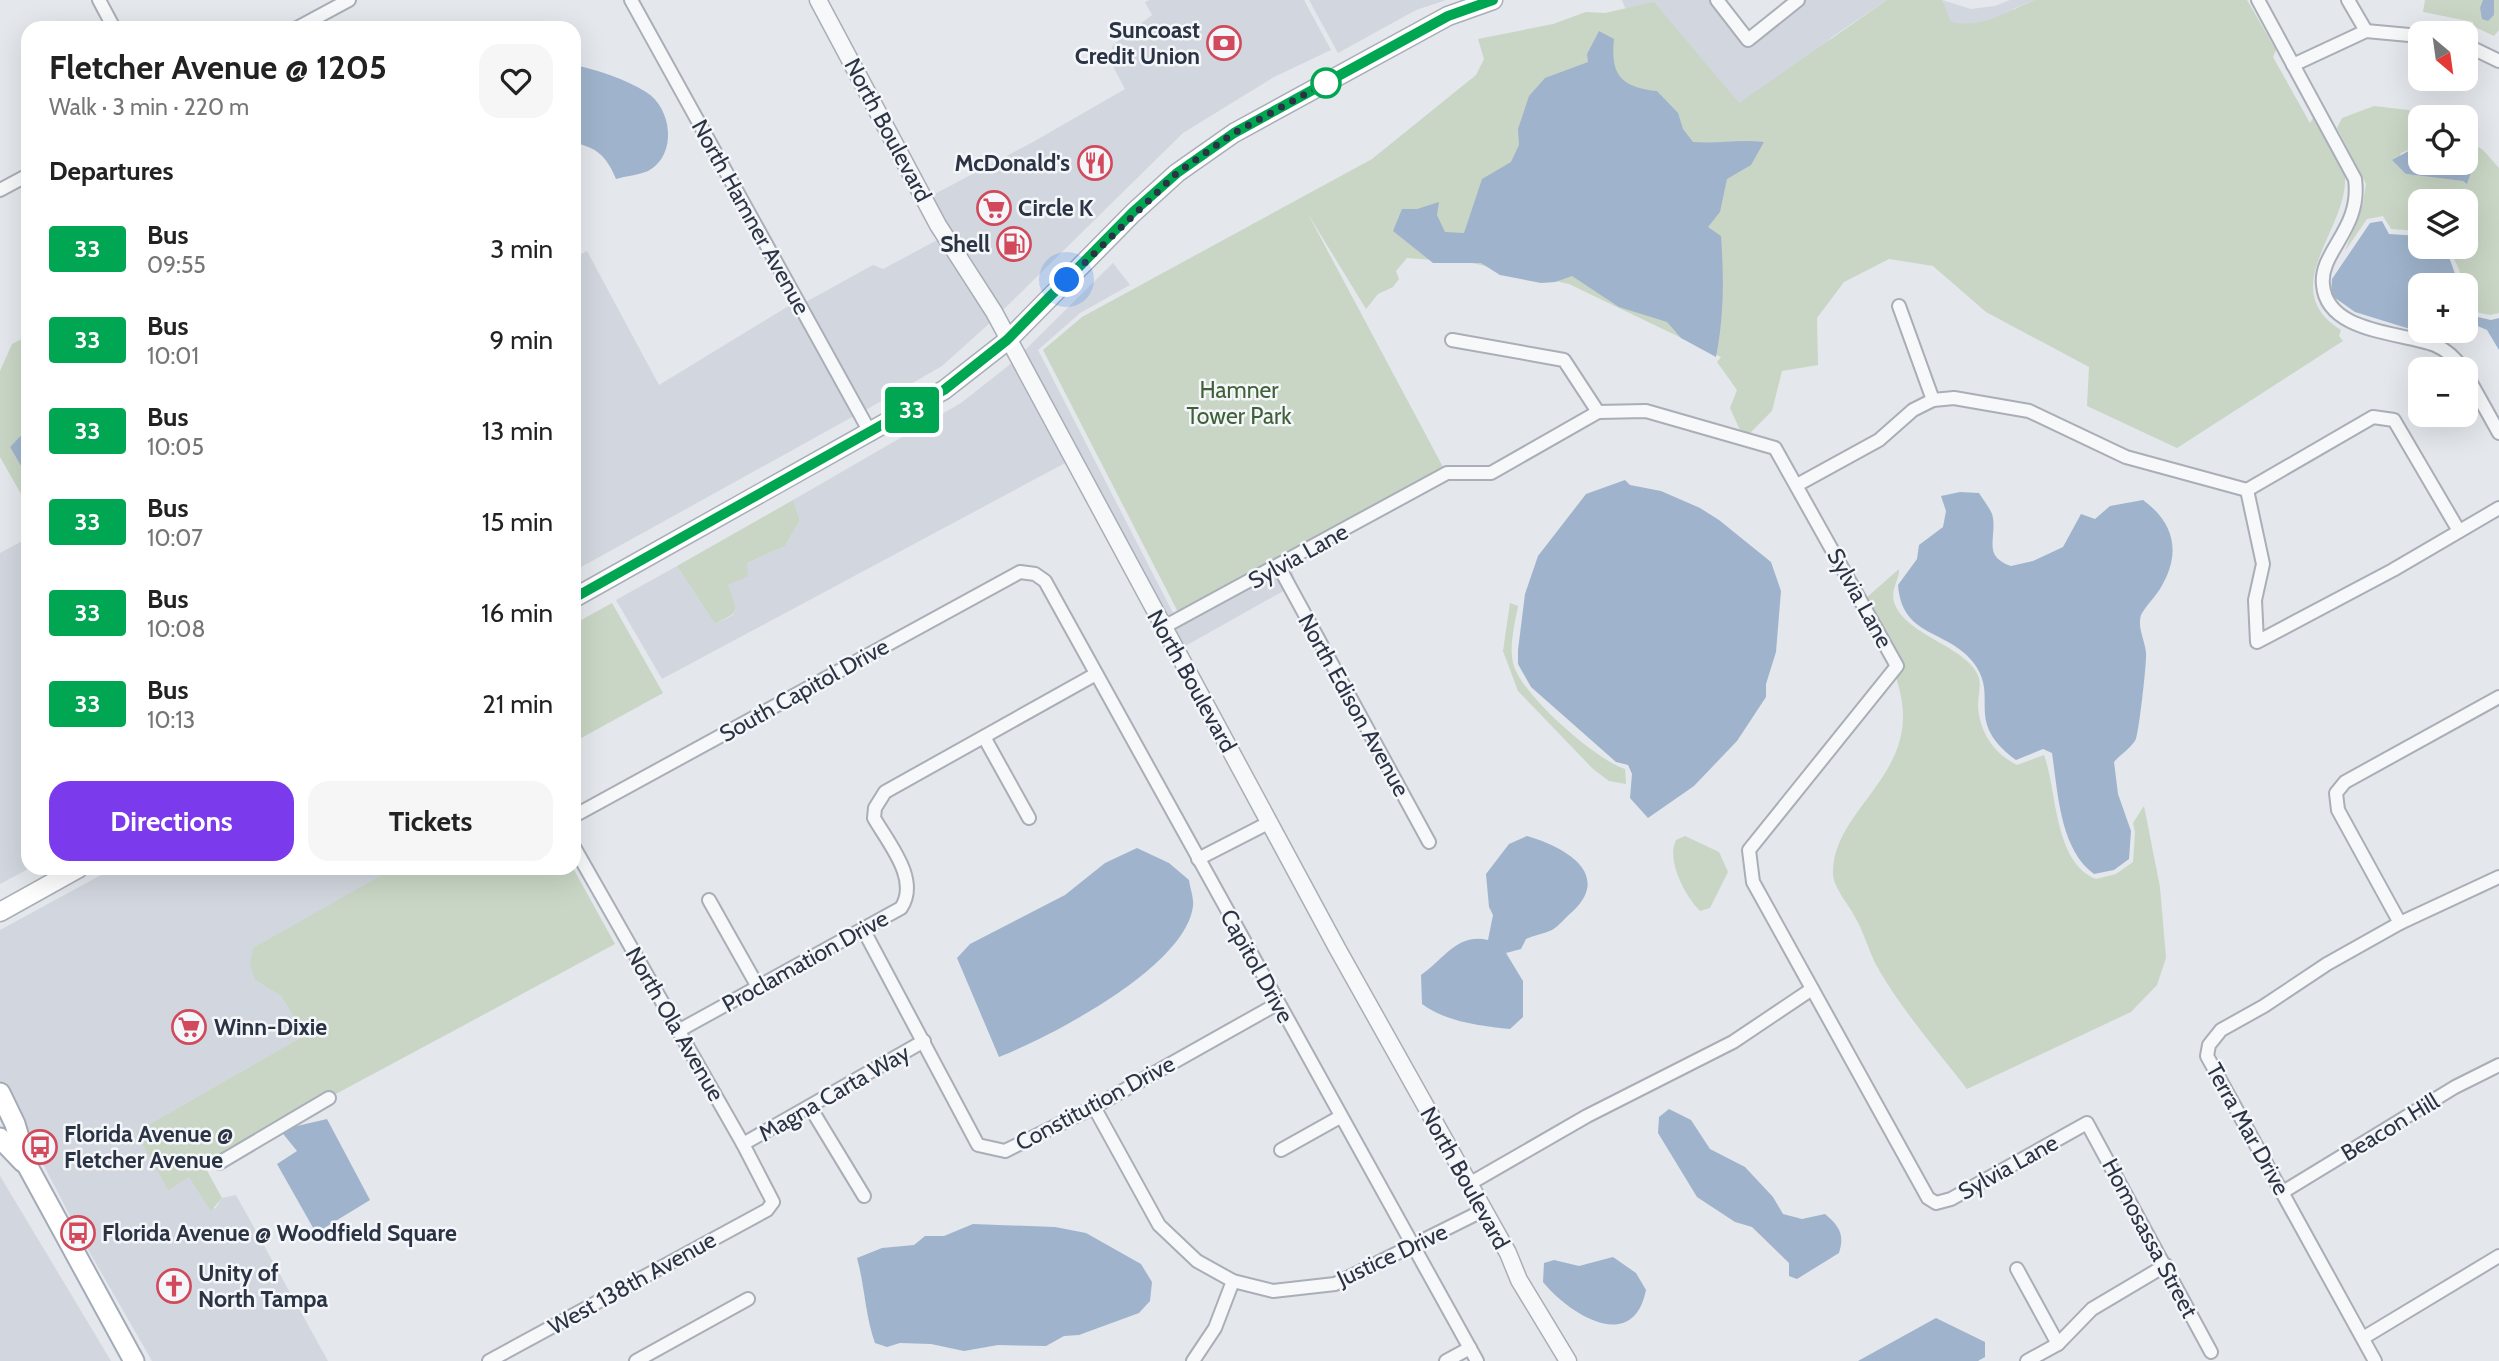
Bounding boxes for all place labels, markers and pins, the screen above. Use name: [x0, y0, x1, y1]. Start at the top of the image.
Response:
place label: Suncoast Credit Union: [1075, 16, 1200, 70]
bank icon: Suncoast Credit Union: [1205, 24, 1243, 62]
unlabelled marker: [1311, 68, 1341, 98]
restaurant icon: McDonald's: [1076, 144, 1114, 182]
place label: McDonald's: [954, 149, 1070, 177]
supermarket icon: Circle K: [975, 189, 1013, 227]
place label: Circle K: [1018, 194, 1094, 222]
fuel station icon: Shell: [995, 225, 1033, 263]
place label: Shell: [940, 230, 990, 258]
supermarket icon: Winn-Dixie: [170, 1008, 208, 1046]
place label: Winn-Dixie: [214, 1013, 327, 1041]
place label: Florida Avenue @ Fletcher Avenue: [64, 1120, 233, 1174]
bus stop icon: Florida Avenue @ Fletcher Avenue: [21, 1128, 59, 1166]
bus stop icon: Florida Avenue @ Woodfield Square: [59, 1214, 97, 1252]
place label: Florida Avenue @ Woodfield Square: [102, 1219, 457, 1247]
place label: Unity of North Tampa: [198, 1259, 329, 1313]
church icon: Unity of North Tampa: [155, 1267, 193, 1305]

